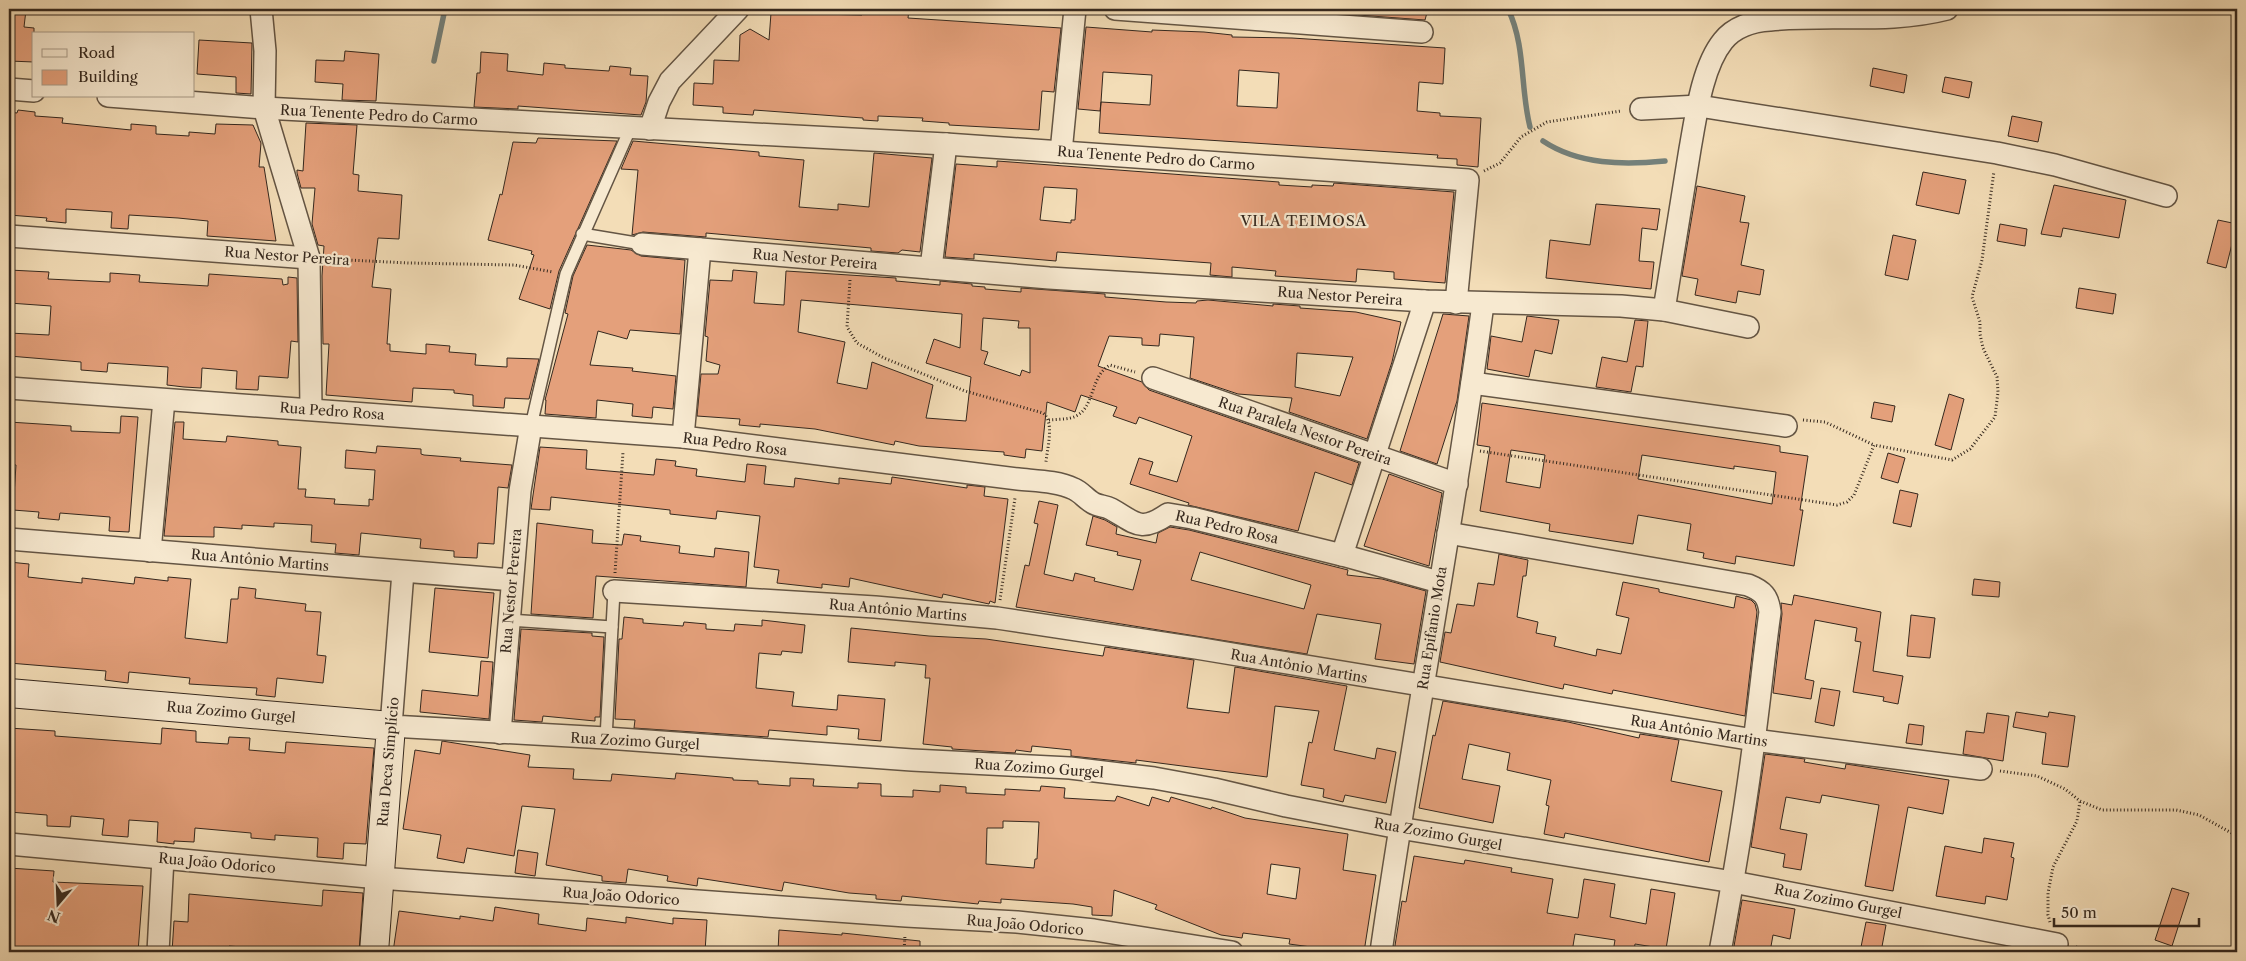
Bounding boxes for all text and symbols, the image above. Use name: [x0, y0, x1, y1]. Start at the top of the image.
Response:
legend: [32, 32, 195, 98]
text: Road: [78, 43, 115, 62]
text: Building: [78, 67, 138, 86]
street label: Rua Tenente Pedro do Carmo: [280, 101, 478, 129]
street label: Rua Tenente Pedro do Carmo: [1057, 142, 1255, 174]
district label: VILA TEIMOSA: [1240, 211, 1367, 230]
street label: Rua Nestor Pereira: [224, 243, 351, 269]
street label: Rua Nestor Pereira: [752, 245, 879, 273]
street label: Rua Nestor Pereira: [1277, 283, 1404, 309]
street label: Rua Paralela Nestor Pereira: [1216, 393, 1395, 469]
street label: Rua Pedro Rosa: [279, 398, 386, 424]
street label: Rua Pedro Rosa: [682, 429, 789, 459]
street label: Rua Pedro Rosa: [1174, 506, 1281, 548]
street label: Rua Nestor Pereira: [497, 527, 525, 654]
street label: Rua Antônio Martins: [190, 545, 330, 575]
street label: Rua Epifanio Mota: [1413, 564, 1451, 691]
street label: Rua Antônio Martins: [828, 595, 968, 625]
street label: Rua Antônio Martins: [1229, 645, 1369, 687]
street label: Rua Deca Simplício: [373, 696, 403, 828]
street label: Rua Zozimo Gurgel: [166, 697, 296, 727]
street label: Rua Antônio Martins: [1629, 711, 1769, 751]
street label: Rua Zozimo Gurgel: [570, 729, 700, 753]
street label: Rua Zozimo Gurgel: [974, 754, 1104, 782]
street label: Rua Zozimo Gurgel: [1373, 814, 1503, 854]
street label: Rua João Odorico: [158, 849, 276, 877]
north arrow: [32, 878, 82, 928]
street label: Rua Zozimo Gurgel: [1773, 880, 1903, 922]
street label: Rua João Odorico: [562, 883, 680, 909]
scale bar: [2054, 896, 2198, 928]
text: 50 m: [2061, 903, 2097, 922]
text: N: [45, 906, 62, 927]
street label: Rua João Odorico: [966, 911, 1084, 939]

